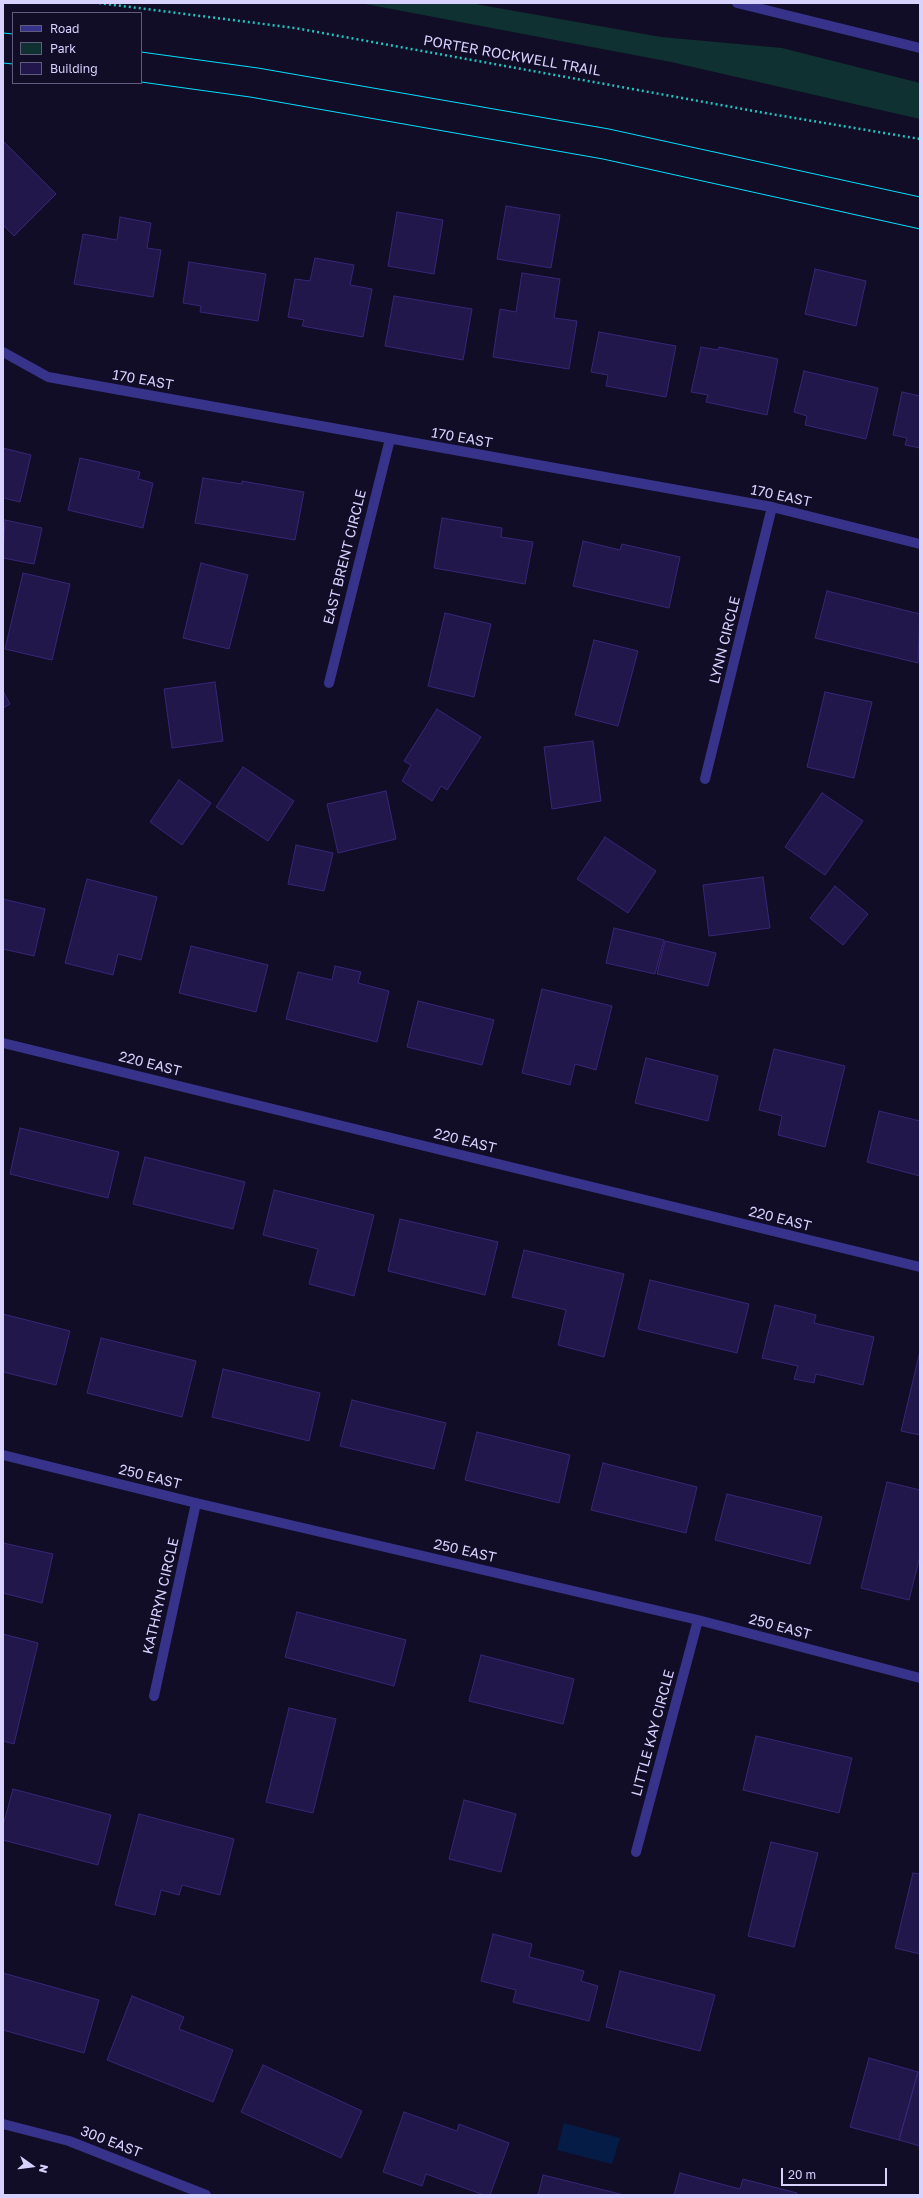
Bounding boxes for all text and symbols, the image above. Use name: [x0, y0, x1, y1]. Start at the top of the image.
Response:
legend: [12, 12, 142, 84]
text: Road: [50, 21, 79, 36]
street label: PORTER ROCKWELL TRAIL: [422, 32, 602, 80]
text: Park: [50, 41, 76, 56]
text: Building: [50, 61, 98, 76]
street label: 170 EAST: [111, 366, 175, 394]
street label: 170 EAST: [430, 424, 494, 452]
street label: 170 EAST: [749, 481, 813, 511]
street label: EAST BRENT CIRCLE: [320, 488, 370, 626]
street label: LYNN CIRCLE: [706, 595, 744, 685]
street label: 220 EAST: [117, 1048, 183, 1080]
street label: 220 EAST: [432, 1125, 498, 1157]
street label: 220 EAST: [747, 1203, 813, 1235]
street label: 250 EAST: [117, 1461, 183, 1493]
street label: KATHRYN CIRCLE: [139, 1536, 183, 1656]
street label: 250 EAST: [432, 1536, 498, 1566]
street label: 250 EAST: [747, 1611, 813, 1643]
street label: LITTLE KAY CIRCLE: [628, 1668, 678, 1798]
street label: 300 EAST: [78, 2123, 144, 2161]
north arrow: [12, 2146, 52, 2186]
scale bar: [783, 2160, 889, 2186]
text: N: [37, 2163, 51, 2175]
text: 20 m: [788, 2167, 816, 2182]

